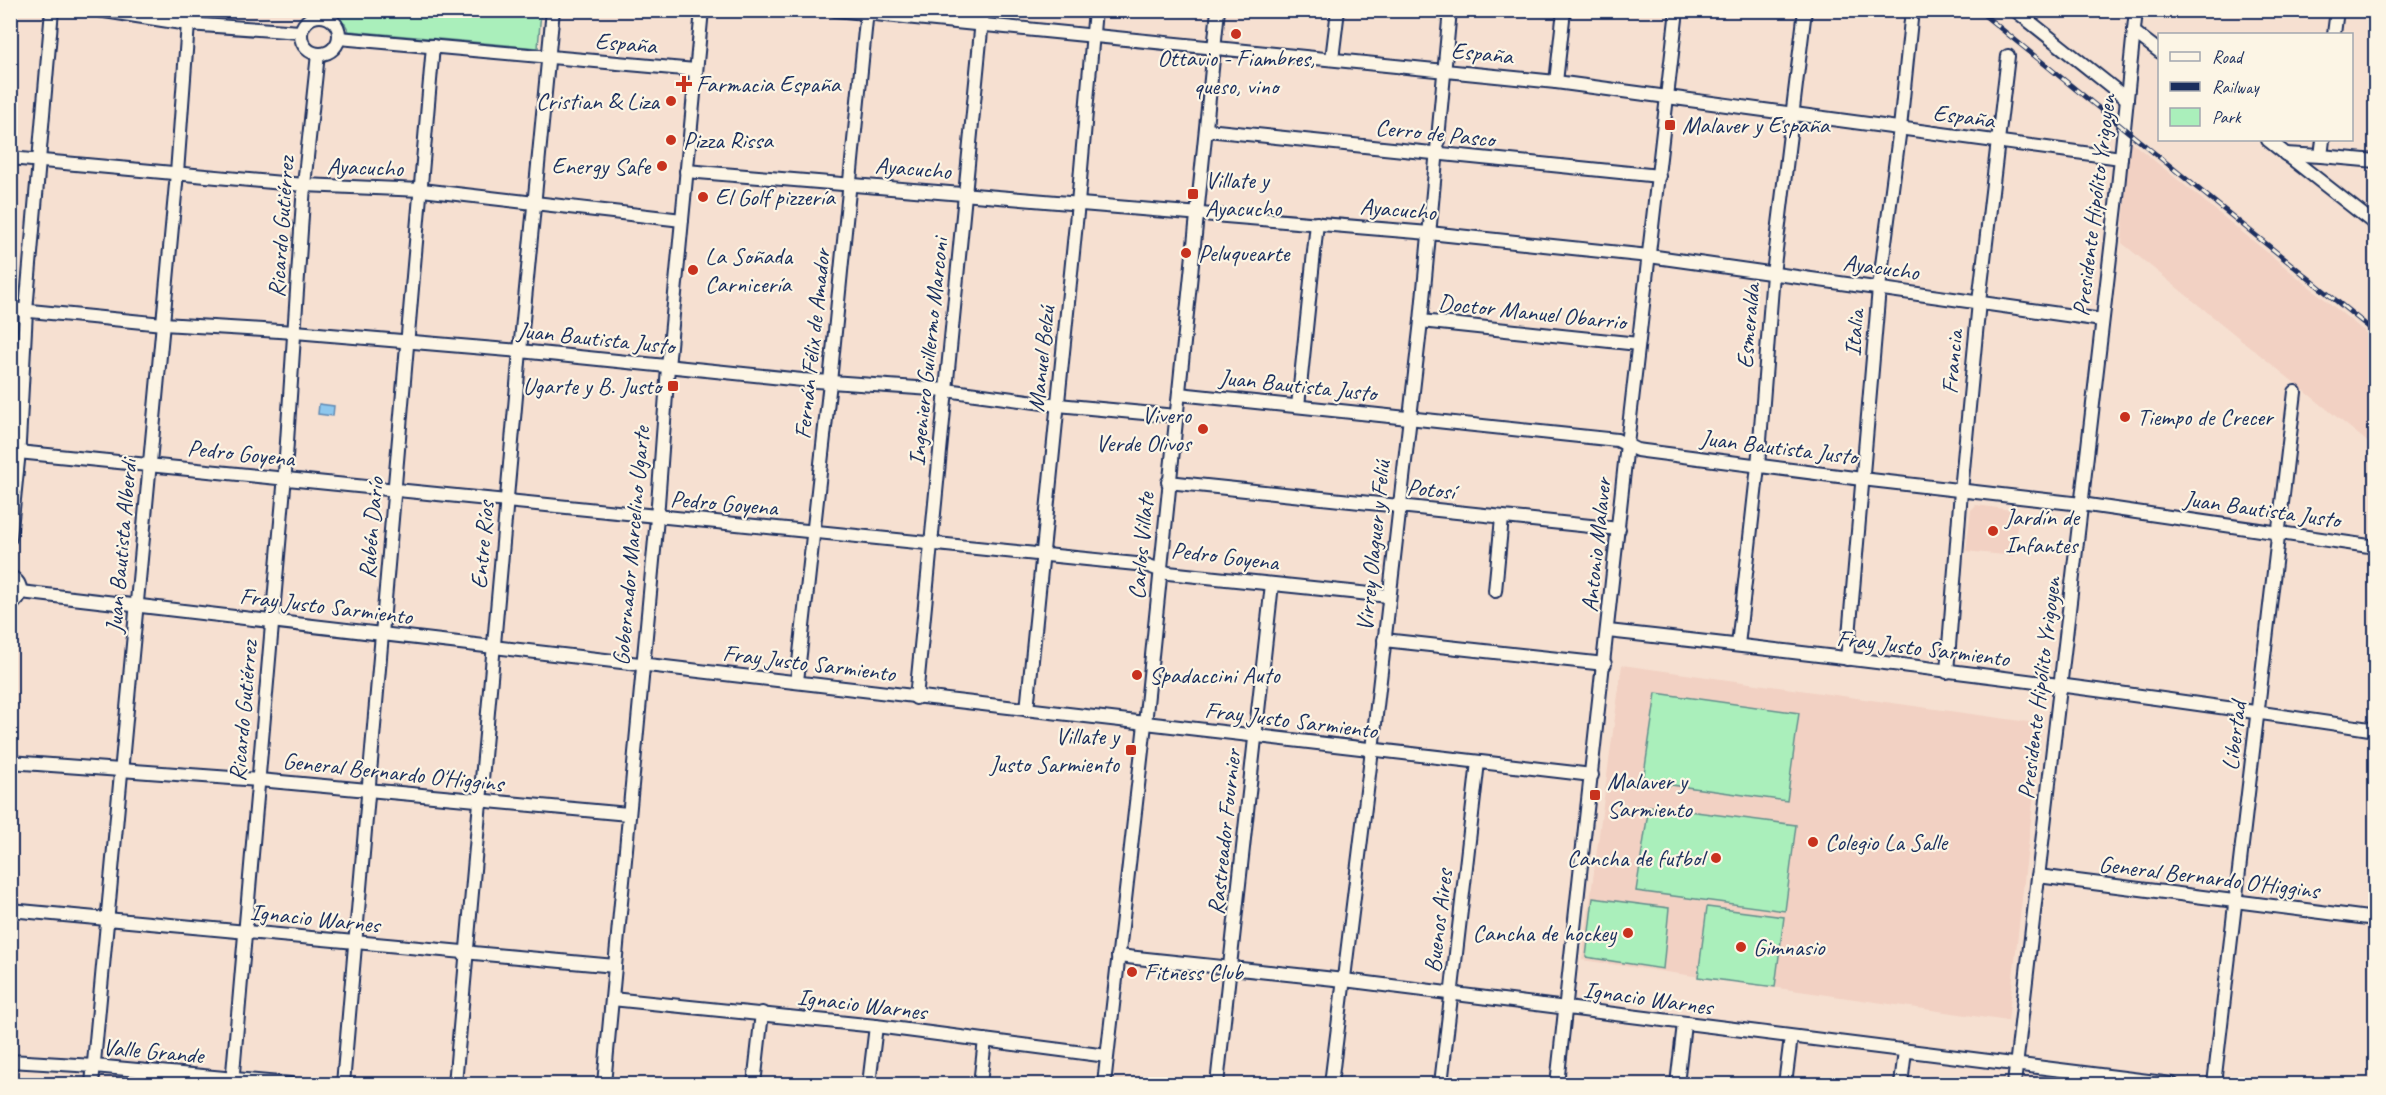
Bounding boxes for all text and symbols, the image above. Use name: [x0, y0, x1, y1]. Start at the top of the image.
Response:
street label: España: [594, 25, 660, 61]
marker: Ottavio - Fiambres, queso, vino: [1229, 27, 1243, 41]
legend: [2158, 33, 2353, 141]
street label: España: [1450, 35, 1516, 71]
place label: Ottavio - Fiambres, queso, vino: [1157, 43, 1315, 101]
text: Road: [2212, 46, 2245, 68]
place label: Farmacia España: [696, 69, 842, 99]
text: Railway: [2212, 76, 2260, 98]
marker: Farmacia España: [677, 77, 691, 91]
place label: Cristian & Liza: [536, 86, 660, 116]
street label: Presidente Hipólito Yrigoyen: [2065, 91, 2123, 318]
marker: Cristian & Liza: [664, 94, 678, 108]
street label: España: [1931, 97, 1998, 135]
text: Park: [2212, 106, 2242, 128]
place label: Malaver y España: [1682, 110, 1831, 140]
street label: Cerro de Pasco: [1374, 112, 1498, 154]
marker: Malaver y España: [1663, 118, 1677, 132]
place label: Pizza Rissa: [683, 125, 774, 155]
marker: Pizza Rissa: [664, 133, 678, 147]
street label: Ayacucho: [874, 150, 954, 186]
street label: Ayacucho: [326, 151, 405, 183]
place label: Energy Safe: [551, 151, 652, 181]
street label: Ricardo Gutiérrez: [261, 154, 301, 299]
marker: Energy Safe: [655, 159, 669, 173]
place label: Villate y Ayacucho: [1205, 165, 1283, 223]
place label: El Golf pizzería: [715, 182, 836, 212]
marker: Villate y Ayacucho: [1186, 187, 1200, 201]
marker: El Golf pizzería: [696, 190, 710, 204]
street label: Ayacucho: [1359, 191, 1439, 227]
street label: Ingeniero Guillermo Marconi: [901, 234, 955, 467]
place label: Peluquearte: [1198, 238, 1292, 268]
place label: La Soñada Carnicería: [705, 241, 793, 299]
street label: Fernán Félix de Amador: [787, 245, 837, 441]
marker: Peluquearte: [1179, 246, 1193, 260]
street label: Ayacucho: [1841, 247, 1922, 287]
marker: La Soñada Carnicería: [686, 263, 700, 277]
street label: Esmeralda: [1729, 280, 1767, 370]
street label: Doctor Manuel Obarrio: [1437, 287, 1630, 337]
street label: Manuel Belzú: [1021, 303, 1062, 413]
street label: Italia: [1837, 306, 1871, 358]
street label: Juan Bautista Justo: [515, 315, 678, 361]
street label: Francia: [1934, 327, 1970, 395]
street label: Juan Bautista Justo: [1217, 362, 1380, 408]
place label: Ugarte y B. Justo: [523, 371, 664, 401]
marker: Ugarte y B. Justo: [666, 379, 680, 393]
place label: Vivero Verde Olivos: [1095, 400, 1193, 458]
place label: Tiempo de Crecer: [2137, 402, 2275, 432]
marker: Tiempo de Crecer: [2118, 410, 2132, 424]
marker: Vivero Verde Olivos: [1196, 422, 1210, 436]
street label: Juan Bautista Justo: [1698, 422, 1862, 472]
street label: Gobernador Marcelino Ugarte: [606, 423, 657, 667]
street label: Pedro Goyena: [186, 432, 297, 474]
street label: Juan Bautista Alberdi: [98, 455, 144, 635]
street label: Virrey Olaguer y Feliú: [1349, 457, 1397, 633]
street label: Potosí: [1406, 472, 1461, 507]
street label: Antonio Malaver: [1574, 474, 1618, 613]
street label: Rubén Darío: [352, 475, 391, 580]
street label: Pedro Goyena: [669, 483, 780, 523]
street label: Juan Bautista Justo: [2181, 483, 2345, 535]
street label: Carlos Villate: [1121, 489, 1161, 601]
street label: Entre Ríos: [463, 497, 501, 590]
place label: Jardín de Infantes: [2004, 502, 2081, 560]
marker: Jardín de Infantes: [1986, 524, 2000, 538]
street label: Pedro Goyena: [1170, 535, 1282, 578]
street label: Presidente Hipólito Yrigoyen: [2010, 574, 2068, 801]
street label: Fray Justo Sarmiento: [238, 581, 415, 632]
street label: Fray Justo Sarmiento: [1835, 623, 2012, 674]
street label: Ricardo Gutiérrez: [222, 638, 264, 783]
street label: Fray Justo Sarmiento: [721, 638, 898, 689]
place label: Spadaccini Auto: [1149, 660, 1281, 690]
marker: Spadaccini Auto: [1130, 668, 1144, 682]
street label: Fray Justo Sarmiento: [1203, 695, 1380, 746]
street label: Libertad: [2215, 696, 2254, 772]
place label: Villate y Justo Sarmiento: [989, 721, 1121, 779]
marker: Villate y Justo Sarmiento: [1124, 743, 1138, 757]
street label: General Bernardo O'Higgins: [281, 746, 508, 799]
street label: Rastreador Fournier: [1200, 746, 1248, 916]
place label: Malaver y Sarmiento: [1607, 766, 1693, 824]
marker: Malaver y Sarmiento: [1588, 788, 1602, 802]
place label: Colegio La Salle: [1825, 827, 1949, 857]
marker: Colegio La Salle: [1806, 835, 1820, 849]
place label: Cancha de futbol: [1567, 843, 1708, 873]
street label: General Bernardo O'Higgins: [2097, 849, 2324, 906]
marker: Cancha de futbol: [1709, 851, 1723, 865]
street label: Buenos Aires: [1417, 865, 1460, 974]
street label: Ignacio Warnes: [249, 896, 383, 940]
place label: Cancha de hockey: [1473, 918, 1618, 948]
marker: Cancha de hockey: [1621, 926, 1635, 940]
place label: Gimnasio: [1753, 932, 1826, 962]
marker: Gimnasio: [1734, 940, 1748, 954]
place label: Fitness Club: [1144, 957, 1245, 987]
marker: Fitness Club: [1125, 965, 1139, 979]
street label: Ignacio Warnes: [1581, 974, 1716, 1022]
street label: Ignacio Warnes: [796, 981, 930, 1027]
street label: Valle Grande: [101, 1032, 207, 1071]

